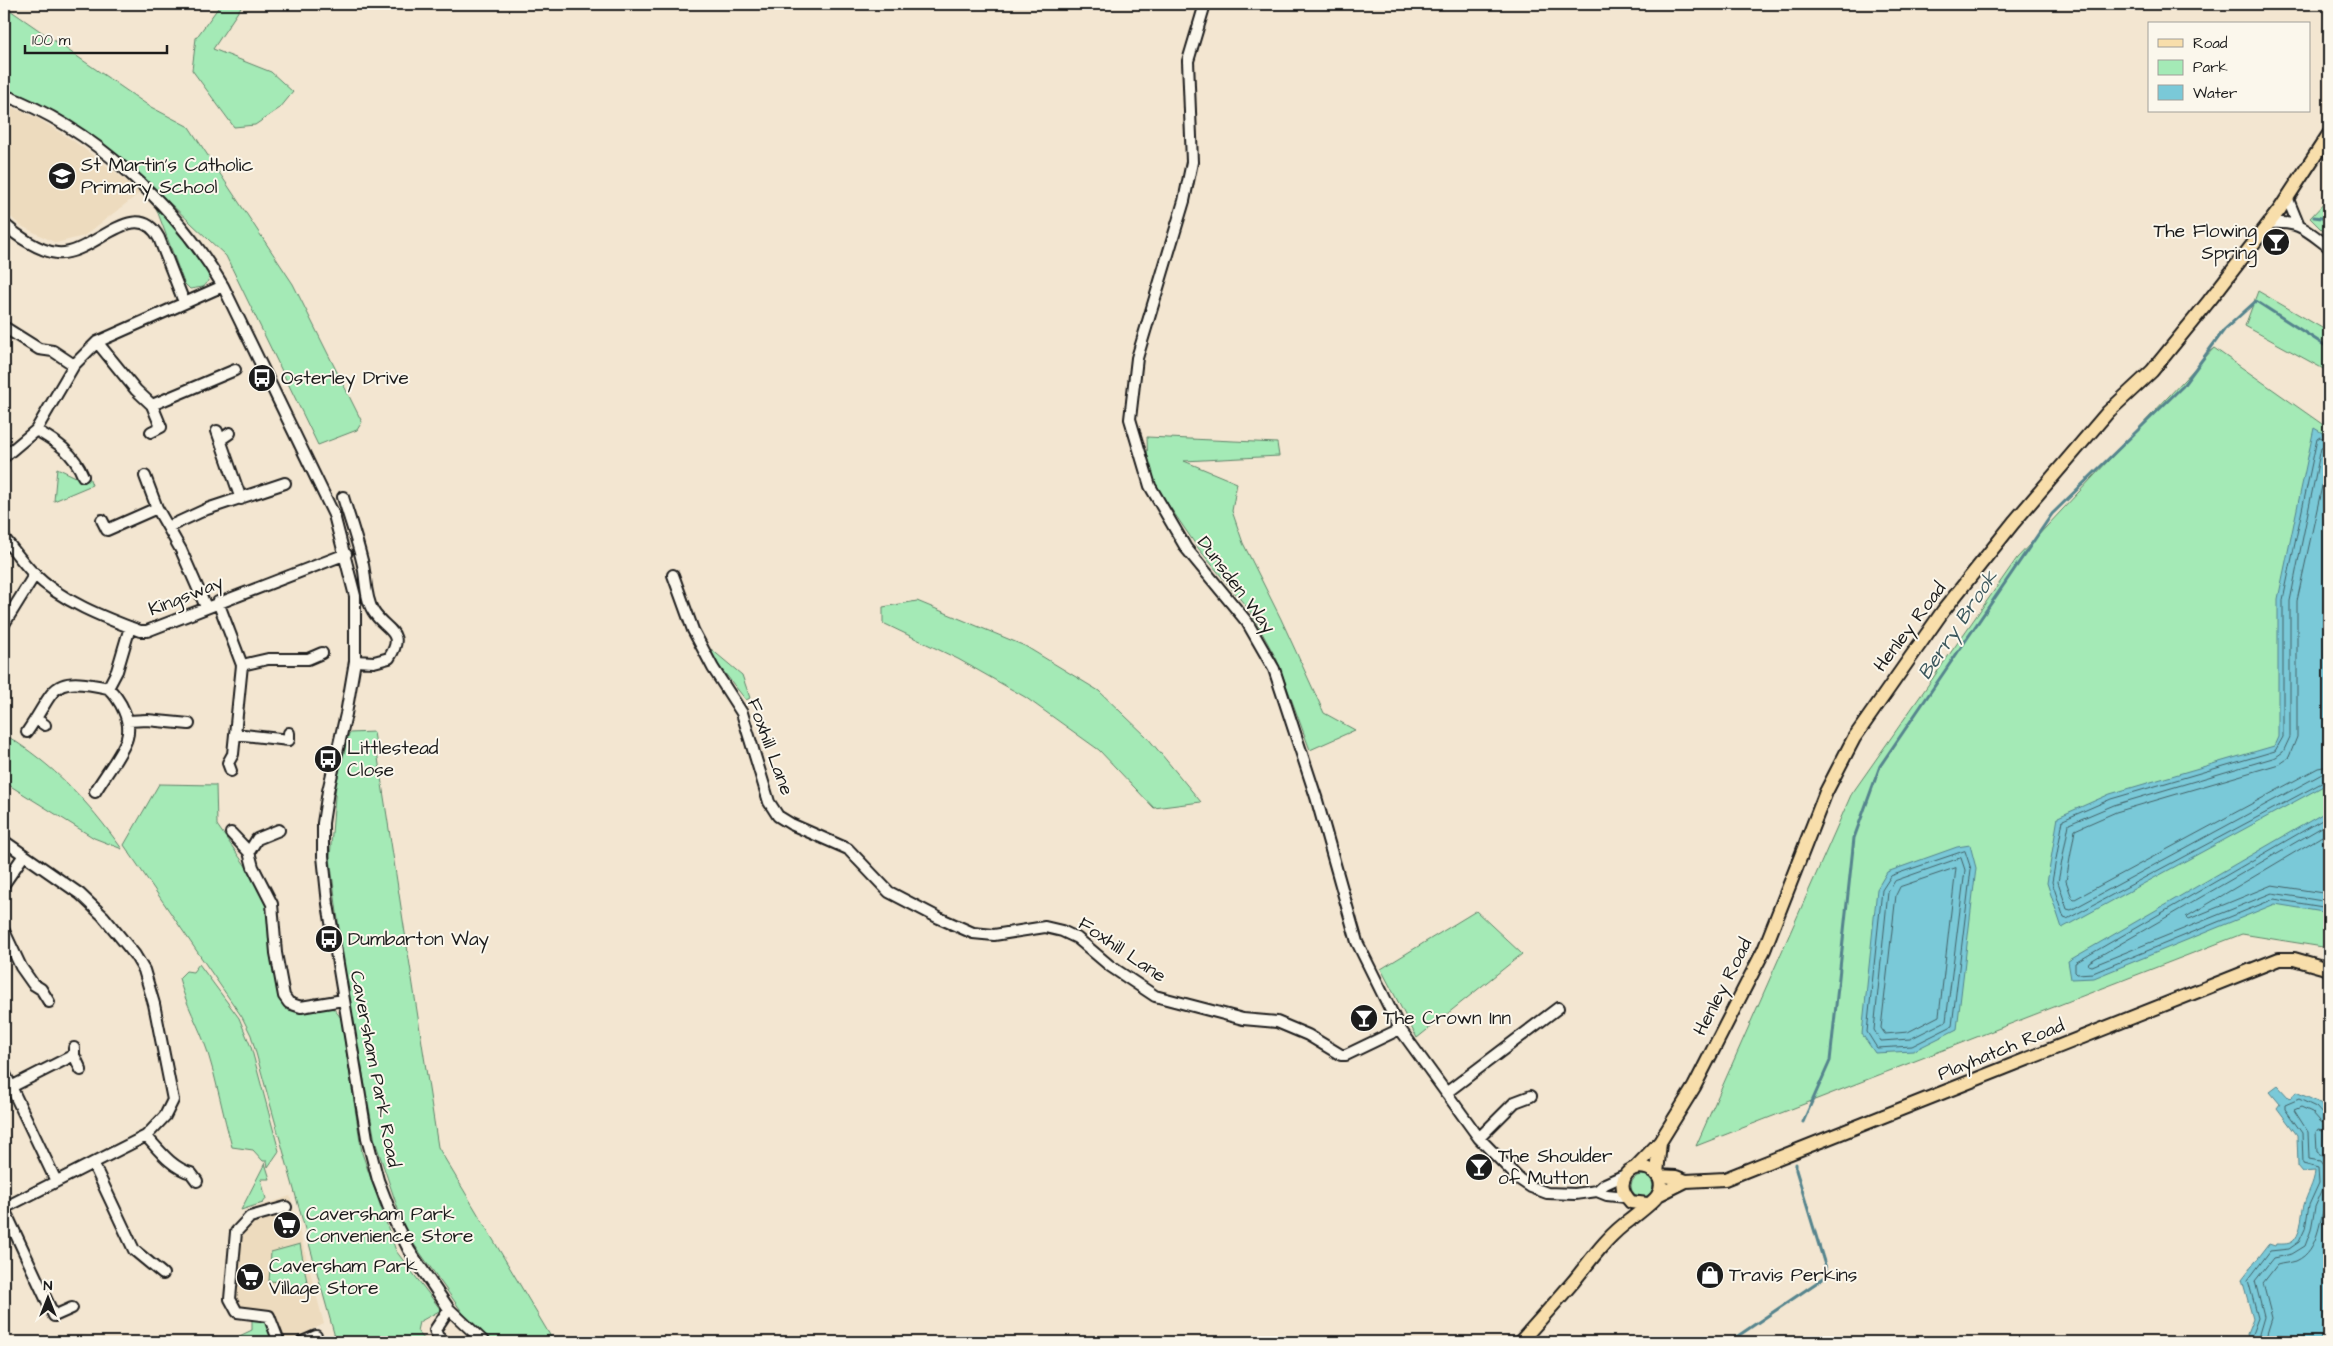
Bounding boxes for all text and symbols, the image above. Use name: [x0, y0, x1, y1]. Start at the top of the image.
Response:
scale bar: [25, 22, 168, 54]
legend: [2148, 22, 2310, 112]
text: 100 m: [32, 30, 71, 51]
text: Road: [2193, 33, 2228, 54]
text: Park: [2193, 57, 2228, 78]
text: Water: [2193, 83, 2237, 104]
place label: St Martin's Catholic Primary School: [81, 152, 253, 202]
school or university icon: St Martin's Catholic Primary School: [47, 161, 77, 191]
place label: The Flowing Spring: [2154, 218, 2257, 268]
bar icon: The Flowing Spring: [2261, 227, 2291, 257]
bus stop icon: Osterley Drive: [247, 363, 277, 393]
place label: Osterley Drive: [281, 365, 409, 393]
street label: Dunsden Way: [1189, 531, 1282, 641]
water label: Berry Brook: [1911, 564, 2006, 686]
street label: Kingsway: [144, 569, 228, 624]
street label: Henley Road: [1867, 576, 1954, 678]
street label: Foxhill Lane: [740, 695, 800, 799]
place label: Littlestead Close: [347, 735, 439, 784]
bus stop icon: Littlestead Close: [313, 744, 343, 774]
street label: Foxhill Lane: [1072, 910, 1172, 990]
bus stop icon: Dumbarton Way: [314, 924, 344, 954]
place label: Dumbarton Way: [348, 926, 490, 954]
street label: Henley Road: [1687, 933, 1760, 1041]
street label: Caversham Park Road: [343, 968, 407, 1170]
bar icon: The Crown Inn: [1349, 1003, 1379, 1033]
place label: The Crown Inn: [1383, 1005, 1511, 1032]
street label: Playhatch Road: [1934, 1012, 2069, 1089]
place label: The Shoulder of Mutton: [1498, 1143, 1613, 1192]
bar icon: The Shoulder of Mutton: [1464, 1152, 1494, 1182]
place label: Caversham Park Convenience Store: [306, 1201, 473, 1250]
supermarket icon: Caversham Park Convenience Store: [272, 1210, 302, 1240]
place label: Caversham Park Village Store: [269, 1253, 418, 1303]
shop icon: Travis Perkins: [1695, 1260, 1725, 1290]
supermarket icon: Caversham Park Village Store: [235, 1262, 265, 1292]
place label: Travis Perkins: [1729, 1262, 1857, 1289]
north arrow: [22, 1274, 72, 1324]
text: N: [44, 1276, 53, 1296]

